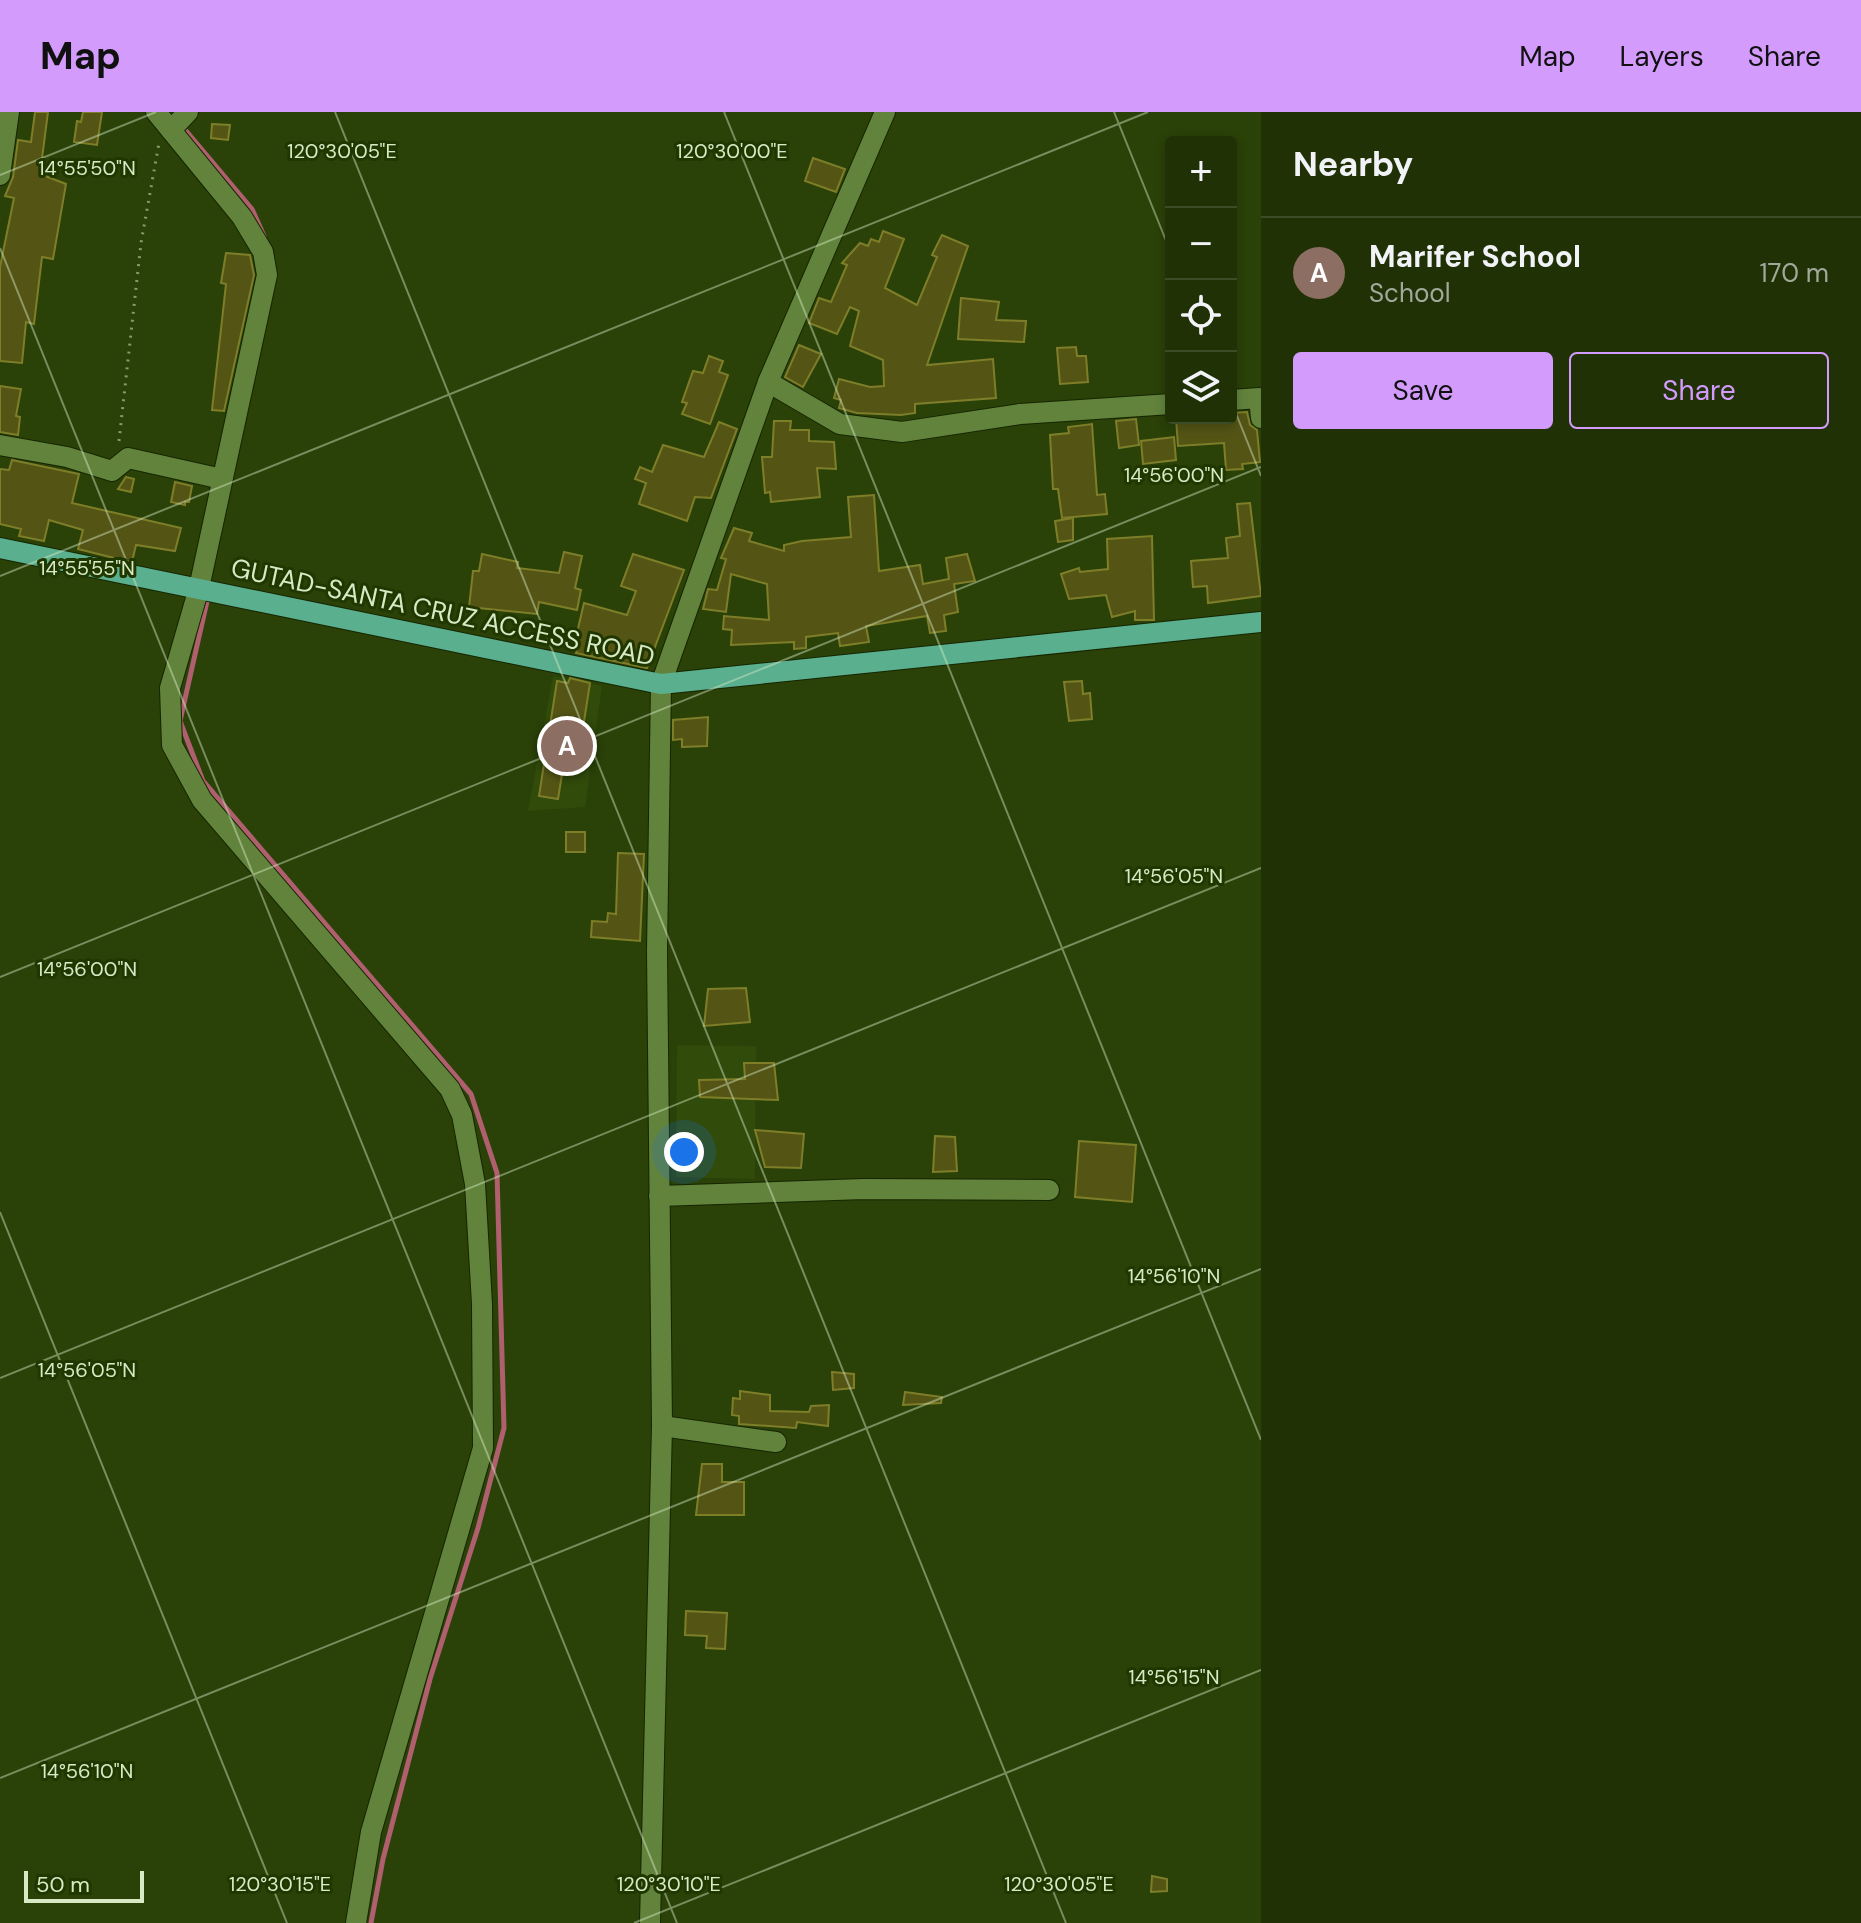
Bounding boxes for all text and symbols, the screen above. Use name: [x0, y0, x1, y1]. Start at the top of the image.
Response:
text: Map: [40, 31, 121, 81]
text: Map: [1519, 38, 1576, 75]
text: Layers: [1620, 38, 1704, 75]
text: Share: [1748, 38, 1821, 75]
map controls: [1165, 136, 1237, 424]
button: +: [1165, 136, 1237, 208]
text: 120°30'05"E: [287, 138, 397, 164]
text: 120°30'00"E: [676, 138, 788, 164]
text: Nearby: [1293, 142, 1413, 187]
text: 14°55'50"N: [38, 155, 136, 181]
button: −: [1165, 208, 1237, 280]
text: Marifer School: [1369, 237, 1581, 276]
text: A: [1310, 256, 1328, 290]
text: 170 m: [1760, 256, 1829, 290]
text: School: [1369, 276, 1451, 310]
button: locate: [1165, 280, 1237, 352]
button: layers: [1165, 352, 1237, 424]
button: Save: [1293, 352, 1553, 429]
button: Share: [1569, 352, 1829, 429]
text: 14°56'00"N: [1124, 462, 1224, 488]
street label: GUTAD-SANTA CRUZ ACCESS ROAD: [228, 550, 658, 674]
text: 14°55'55"N: [39, 555, 135, 581]
pin: A: [541, 716, 593, 776]
text: 14°56'05"N: [1125, 863, 1223, 889]
text: 14°56'00"N: [37, 956, 137, 982]
your location: [664, 1132, 704, 1172]
text: 14°56'10"N: [1128, 1263, 1220, 1289]
text: 14°56'05"N: [38, 1357, 136, 1383]
text: 14°56'15"N: [1129, 1664, 1219, 1690]
text: 14°56'10"N: [41, 1758, 133, 1784]
scale bar: [24, 1867, 144, 1903]
text: 50 m: [36, 1870, 90, 1899]
text: 120°30'15"E: [229, 1871, 331, 1897]
text: 120°30'10"E: [617, 1871, 721, 1897]
text: 120°30'05"E: [1004, 1871, 1114, 1897]

